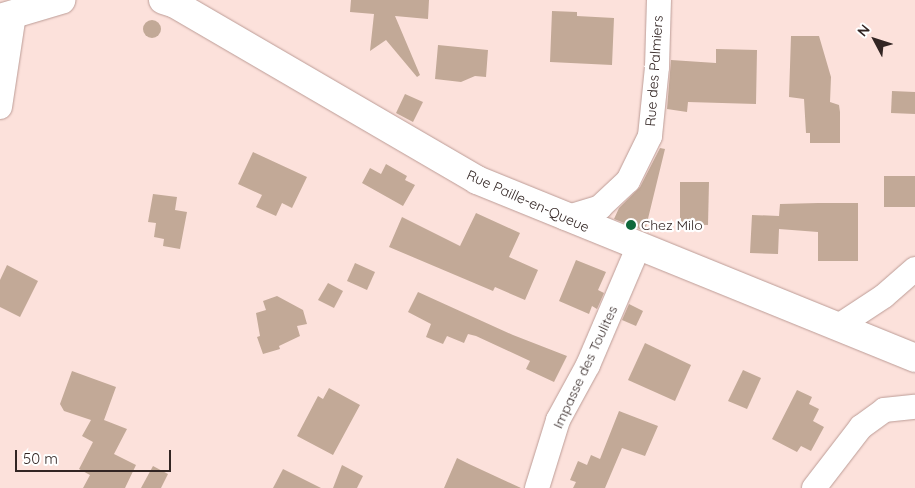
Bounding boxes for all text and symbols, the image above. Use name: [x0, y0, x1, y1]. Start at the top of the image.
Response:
street label: Rue des Palmiers: [642, 15, 666, 127]
north arrow: [850, 15, 900, 65]
text: N: [853, 21, 874, 40]
street label: Rue Paille-en-Queue: [464, 166, 592, 236]
place label: Chez Milo: [641, 217, 703, 233]
marker: Chez Milo: [625, 219, 637, 231]
street label: Impasse des Toulites: [549, 303, 621, 431]
scale bar: [18, 440, 174, 472]
text: 50 m: [23, 449, 58, 468]

